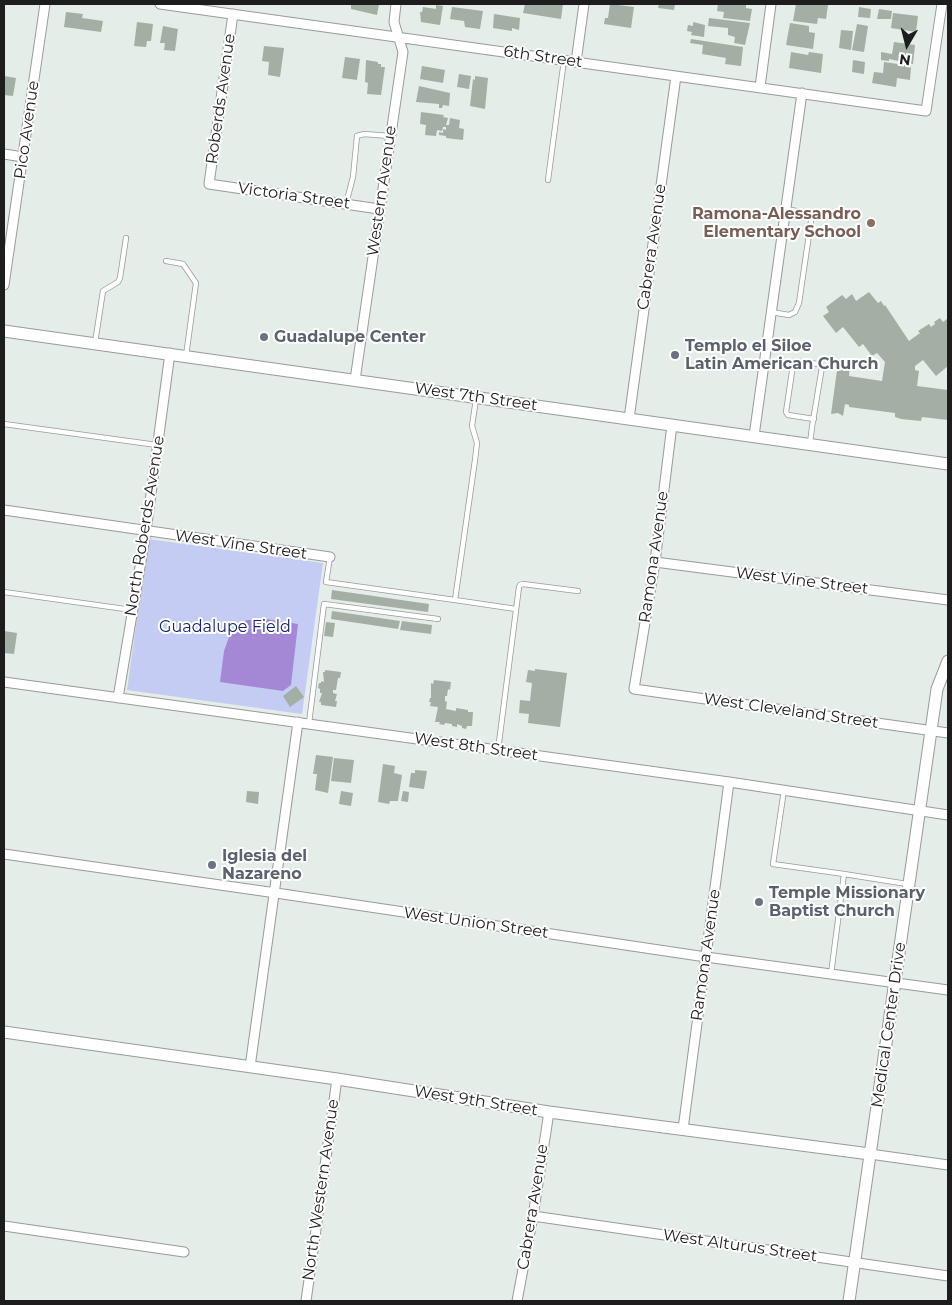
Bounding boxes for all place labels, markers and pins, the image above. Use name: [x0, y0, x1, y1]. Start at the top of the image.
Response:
place label: Ramona-Alessandro Elementary School: [692, 204, 861, 242]
marker: Ramona-Alessandro Elementary School: [865, 217, 877, 229]
place label: Guadalupe Center: [274, 327, 426, 347]
marker: Guadalupe Center: [258, 331, 270, 343]
place label: Templo el Siloe Latin American Church: [685, 336, 879, 374]
marker: Templo el Siloe Latin American Church: [669, 349, 681, 361]
place label: Iglesia del Nazareno: [222, 846, 307, 884]
marker: Iglesia del Nazareno: [206, 859, 218, 871]
place label: Temple Missionary Baptist Church: [769, 883, 925, 921]
marker: Temple Missionary Baptist Church: [753, 896, 765, 908]

